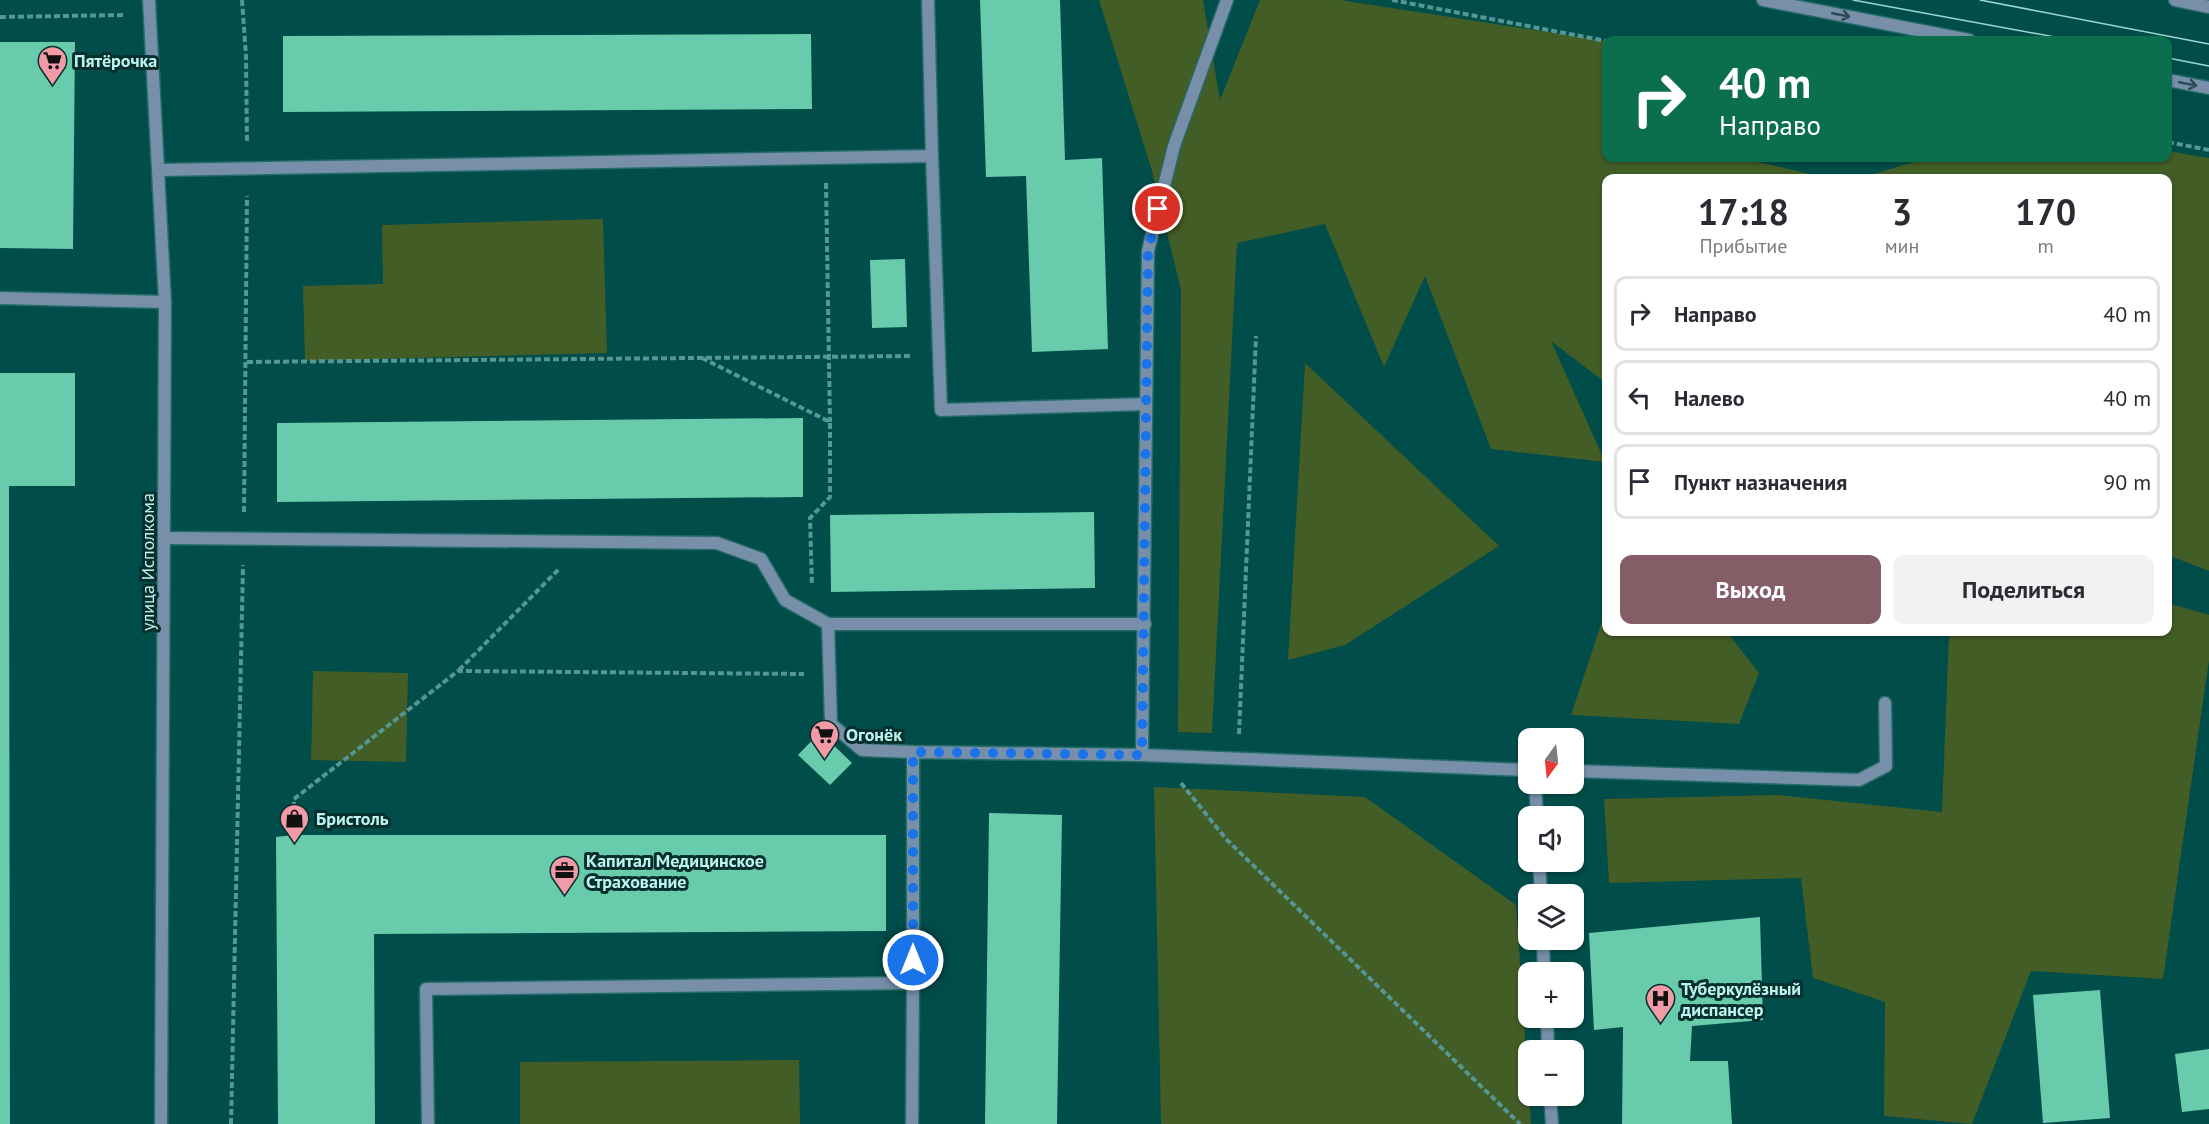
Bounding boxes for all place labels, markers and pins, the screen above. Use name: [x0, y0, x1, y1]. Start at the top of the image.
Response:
supermarket icon: Пятёрочка: [37, 44, 69, 86]
place label: Пятёрочка: [74, 49, 157, 72]
pin: [1132, 183, 1183, 234]
supermarket icon: Огонёк: [809, 718, 841, 760]
place label: Огонёк: [846, 723, 902, 746]
shop icon: Бристоль: [279, 802, 311, 844]
place label: Бристоль: [316, 807, 389, 830]
place label: Капитал Медицинское Страхование: [586, 849, 764, 893]
office icon: Капитал Медицинское Страхование: [549, 854, 581, 896]
place label: Туберкулёзный диспансер: [1680, 977, 1801, 1021]
hospital icon: Туберкулёзный диспансер: [1644, 982, 1676, 1024]

